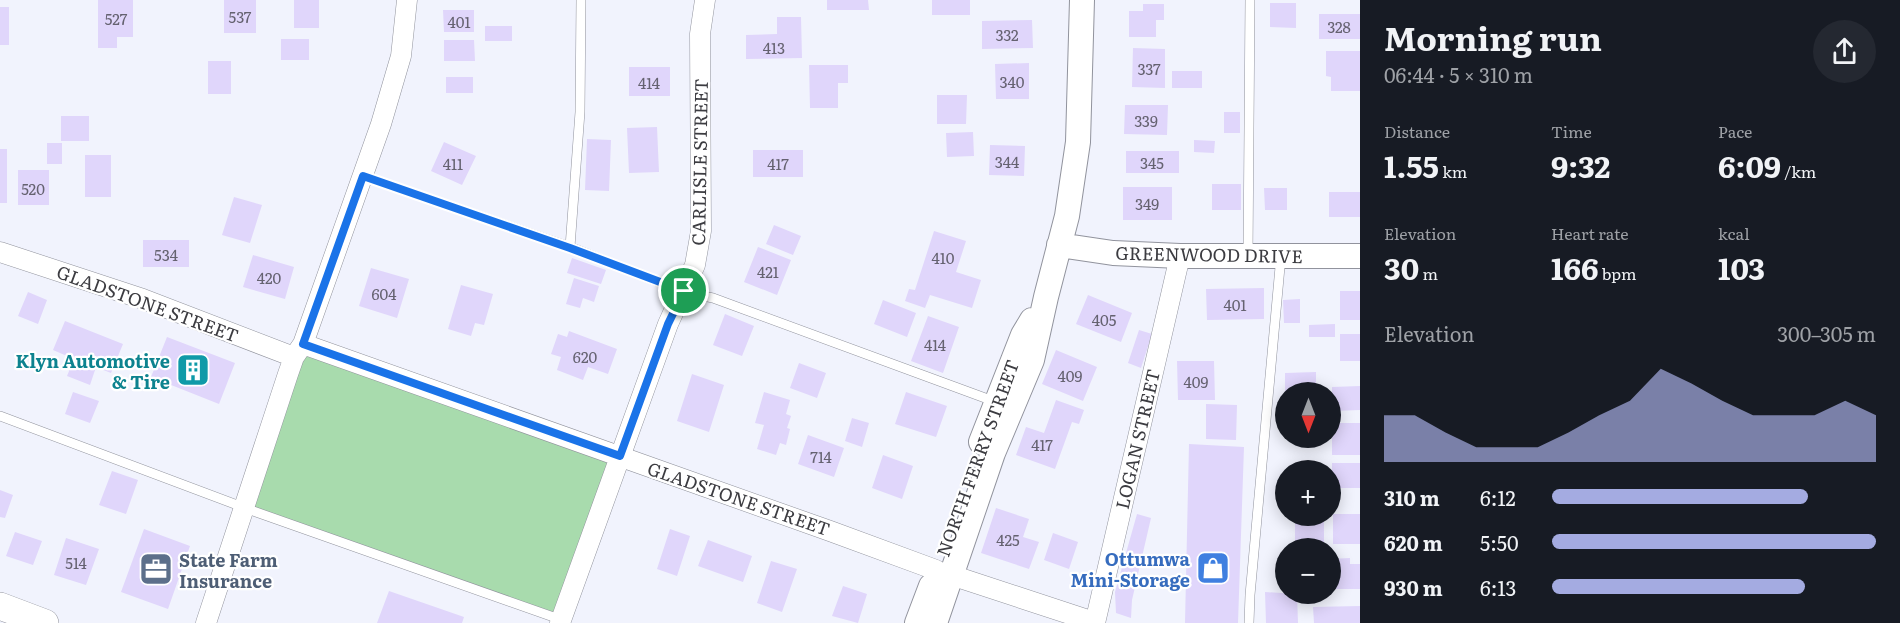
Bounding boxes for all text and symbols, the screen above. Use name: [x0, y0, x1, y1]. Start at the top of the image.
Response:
house number: 537: [229, 5, 252, 28]
house number: 527: [105, 7, 128, 30]
house number: 401: [447, 10, 471, 33]
text: Morning run: [1384, 12, 1602, 61]
house number: 328: [1327, 15, 1351, 38]
button: share: [1813, 20, 1876, 83]
house number: 332: [996, 23, 1019, 46]
house number: 413: [763, 36, 785, 59]
house number: 337: [1138, 57, 1161, 80]
text: 06:44 · 5 × 310 m: [1384, 59, 1533, 89]
house number: 340: [1000, 70, 1025, 93]
house number: 414: [638, 71, 660, 94]
street label: CARLISLE STREET: [684, 78, 714, 246]
house number: 339: [1134, 109, 1158, 132]
text: Distance: [1384, 119, 1450, 143]
text: Time: [1551, 119, 1592, 143]
text: Pace: [1718, 119, 1752, 143]
text: 1.55: [1384, 143, 1439, 187]
text: 9:32: [1551, 143, 1610, 187]
text: 6:09: [1718, 143, 1781, 187]
house number: 344: [995, 150, 1019, 173]
house number: 345: [1140, 151, 1164, 174]
house number: 411: [443, 152, 463, 175]
house number: 417: [767, 152, 789, 175]
text: km: [1439, 159, 1467, 183]
text: /km: [1781, 159, 1816, 183]
house number: 520: [21, 177, 45, 200]
house number: 349: [1135, 192, 1159, 215]
text: Elevation: [1384, 221, 1456, 245]
text: Heart rate: [1551, 221, 1629, 245]
text: kcal: [1718, 221, 1750, 245]
street label: GREENWOOD DRIVE: [1115, 239, 1303, 269]
house number: 534: [154, 243, 178, 266]
text: 30: [1384, 245, 1419, 289]
text: 166: [1551, 245, 1598, 289]
text: 103: [1718, 245, 1765, 289]
house number: 410: [931, 246, 955, 269]
street label: GLADSTONE STREET: [53, 258, 243, 348]
house number: 421: [757, 260, 779, 283]
text: m: [1419, 261, 1438, 285]
text: bpm: [1598, 261, 1636, 285]
pin: [658, 265, 709, 316]
house number: 420: [257, 266, 282, 289]
icon: arrive: [667, 274, 700, 307]
house number: 604: [372, 282, 397, 305]
house number: 401: [1223, 293, 1247, 316]
house number: 405: [1092, 308, 1117, 331]
text: Elevation: [1384, 318, 1474, 348]
text: 300–305 m: [1777, 318, 1876, 348]
house number: 414: [924, 333, 946, 356]
house number: 620: [573, 345, 597, 368]
place label: Klyn Automotive & Tire: [15, 347, 170, 395]
building icon: Klyn Automotive & Tire: [175, 352, 211, 388]
street label: NORTH FERRY STREET: [929, 356, 1025, 560]
house number: 409: [1058, 364, 1083, 387]
street label: LOGAN STREET: [1108, 366, 1166, 512]
house number: 409: [1184, 370, 1209, 393]
north arrow: [1275, 382, 1341, 448]
map controls: [1275, 382, 1341, 604]
house number: 417: [1031, 433, 1053, 456]
house number: 714: [810, 445, 832, 468]
street label: GLADSTONE STREET: [644, 454, 834, 542]
button: +: [1275, 460, 1341, 526]
text: 310 m: [1384, 482, 1440, 512]
text: 6:12: [1480, 482, 1516, 512]
text: 620 m: [1384, 527, 1443, 557]
text: 5:50: [1480, 527, 1519, 557]
house number: 425: [996, 528, 1020, 551]
button: −: [1275, 538, 1341, 604]
place label: Ottumwa Mini-Storage: [1071, 545, 1191, 593]
place label: State Farm Insurance: [179, 546, 278, 594]
shop icon: Ottumwa Mini-Storage: [1195, 550, 1231, 586]
house number: 514: [65, 551, 87, 574]
office icon: State Farm Insurance: [138, 551, 174, 587]
text: 930 m: [1384, 572, 1443, 602]
text: 6:13: [1480, 572, 1516, 602]

